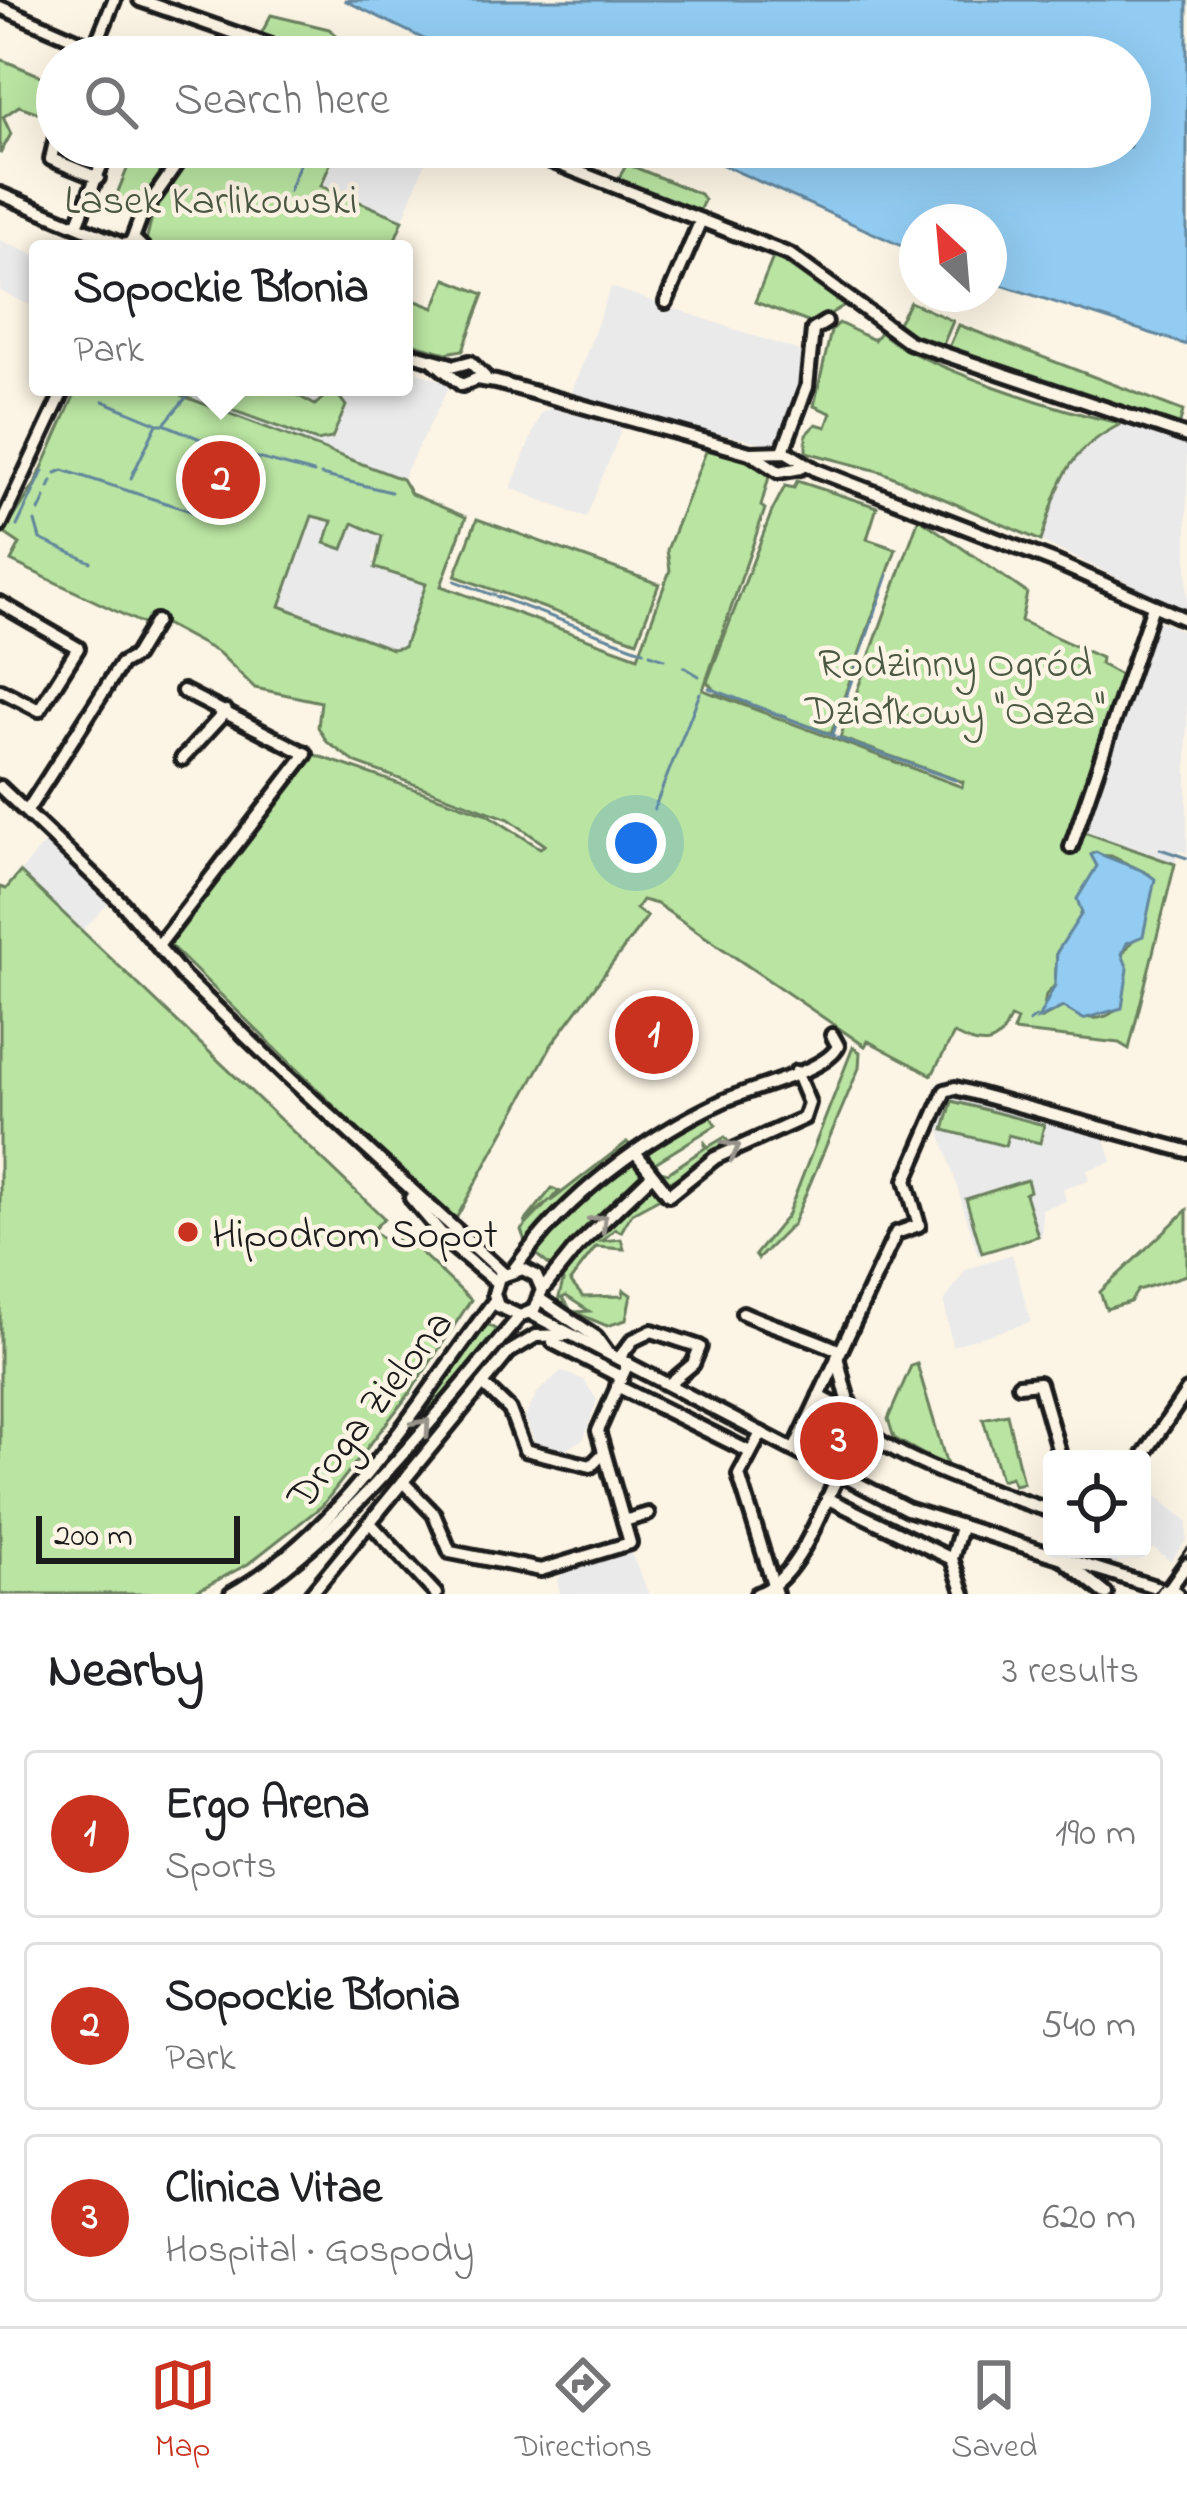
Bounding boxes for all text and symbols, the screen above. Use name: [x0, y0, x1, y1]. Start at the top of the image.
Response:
search box: [36, 36, 1151, 168]
icon: search: [78, 69, 144, 135]
text: Search here: [174, 69, 390, 135]
park label: Lasek Karlikowski: [64, 172, 358, 233]
north arrow: [899, 204, 1007, 312]
popup: [29, 240, 413, 396]
text: Sopockie Błonia: [73, 257, 369, 323]
text: Park: [73, 323, 144, 380]
pin: 2: [182, 435, 260, 525]
park label: Rodzinny Ogród Działkowy "Oaza": [804, 635, 1105, 744]
your location: [606, 813, 666, 873]
pin: 1: [615, 990, 693, 1080]
one-way arrow: [719, 1141, 741, 1164]
place label: Hipodrom Sopot: [212, 1206, 498, 1267]
one-way arrow: [586, 1215, 608, 1237]
marker: Hipodrom Sopot: [175, 1219, 201, 1245]
street label: Droga Zielona: [273, 1297, 470, 1525]
pin: 3: [800, 1396, 878, 1486]
one-way arrow: [408, 1418, 430, 1440]
map controls: [1043, 1450, 1151, 1558]
button: locate: [1043, 1450, 1151, 1558]
scale bar: [36, 1510, 240, 1563]
text: 200 m: [54, 1513, 133, 1561]
text: Nearby: [48, 1635, 204, 1710]
text: 3 results: [1002, 1644, 1139, 1701]
text: Ergo Arena: [165, 1773, 369, 1839]
text: 1: [84, 1806, 96, 1863]
text: 190 m: [1055, 1806, 1136, 1863]
text: Sports: [165, 1839, 277, 1896]
text: Sopockie Błonia: [165, 1965, 460, 2031]
text: 2: [80, 1998, 100, 2055]
text: 540 m: [1041, 1998, 1136, 2055]
text: Park: [165, 2031, 235, 2088]
text: Clinica Vitae: [165, 2157, 382, 2223]
text: 3: [82, 2190, 98, 2247]
text: 620 m: [1043, 2190, 1136, 2247]
text: Hospital · Gospody: [165, 2223, 474, 2280]
tab: Map: [150, 2352, 216, 2472]
tab: Directions: [515, 2352, 652, 2472]
tab: Saved: [951, 2352, 1037, 2472]

